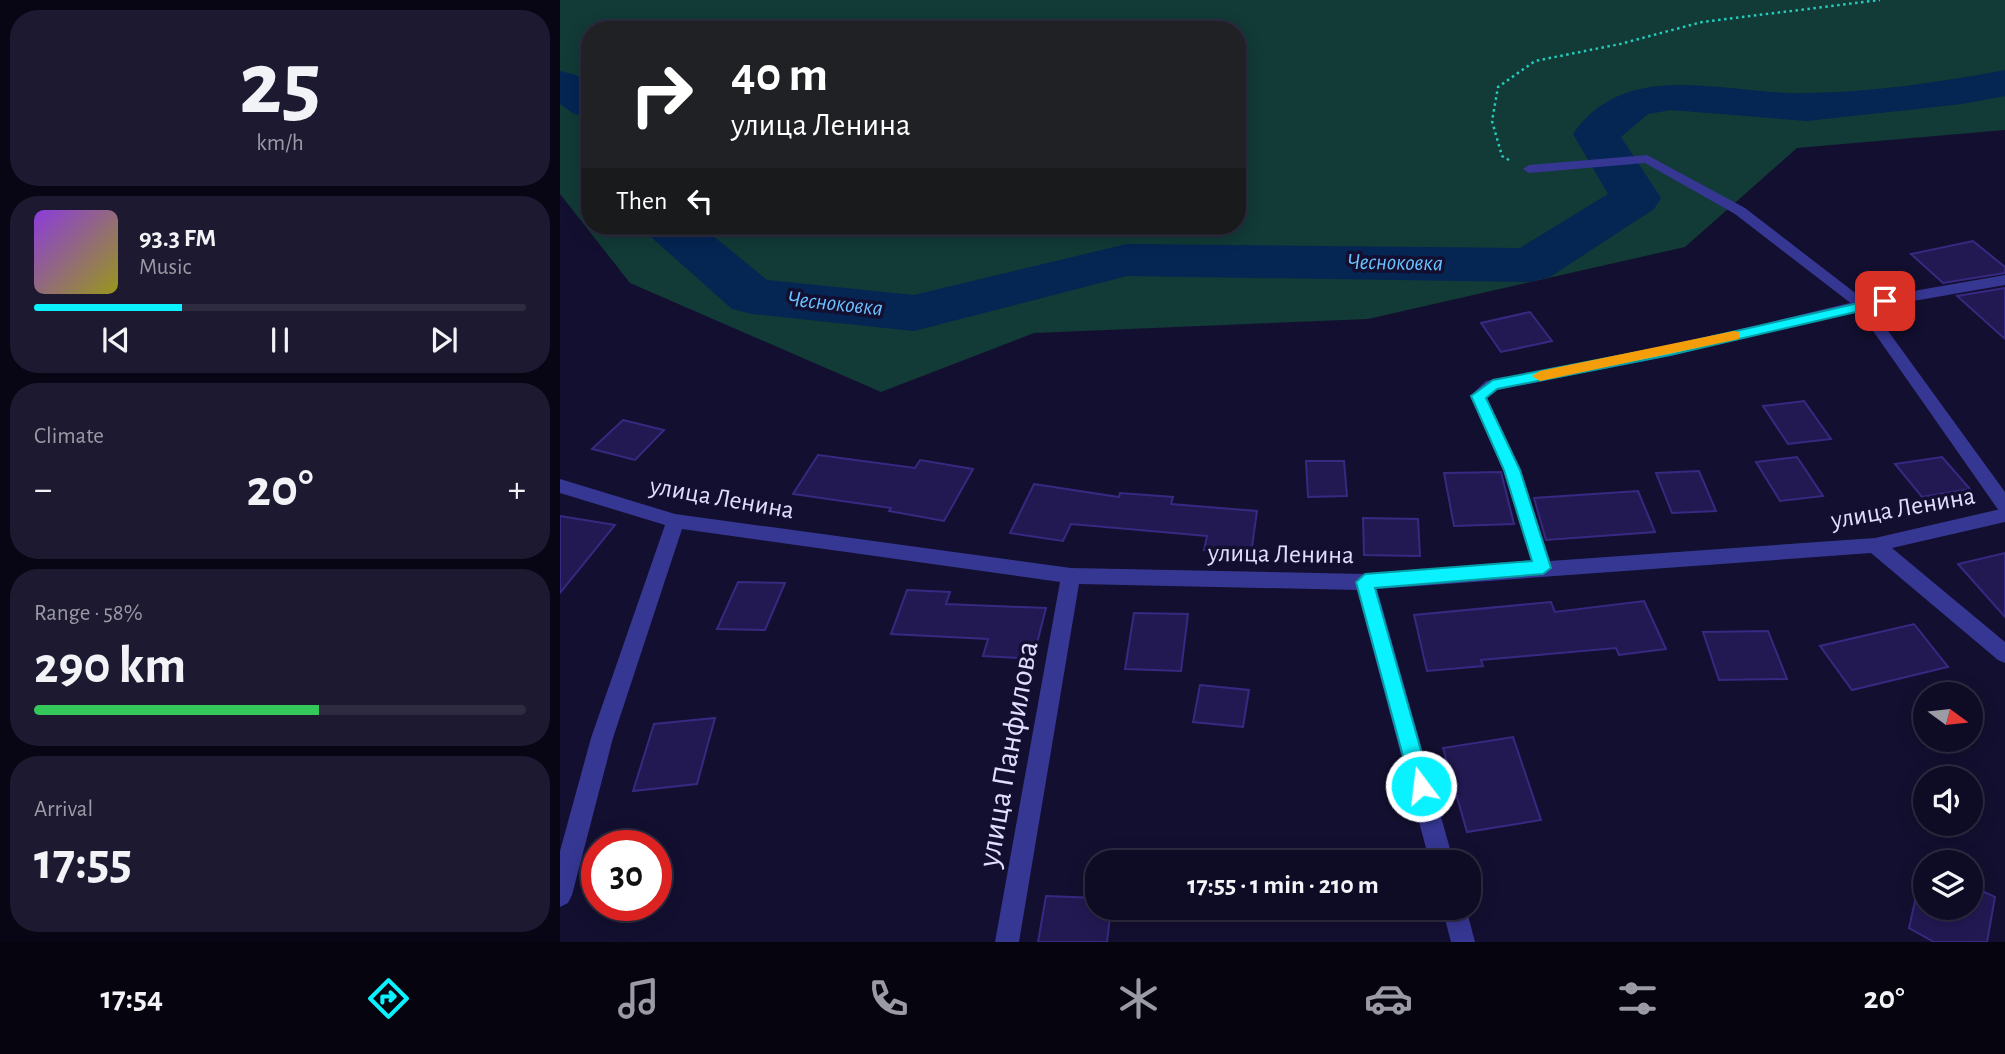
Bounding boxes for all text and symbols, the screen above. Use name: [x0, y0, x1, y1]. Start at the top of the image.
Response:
text: 25: [239, 39, 321, 130]
icon: right: [616, 49, 707, 140]
text: 40 m: [731, 51, 828, 100]
text: улица Ленина: [731, 109, 911, 141]
text: km/h: [256, 132, 304, 155]
icon: left: [681, 182, 719, 220]
text: Then: [616, 188, 667, 214]
text: 93.3 FM: [139, 225, 216, 251]
water label: Чесноковка: [1347, 251, 1443, 275]
text: Music: [139, 256, 191, 279]
pin: [1855, 271, 1915, 331]
icon: arrive: [1866, 282, 1904, 320]
water label: Чесноковка: [786, 288, 884, 320]
icon: previous: [97, 321, 135, 359]
icon: pause: [261, 321, 299, 359]
icon: next: [425, 321, 463, 359]
text: Climate: [34, 425, 104, 448]
text: 20°: [247, 463, 313, 515]
text: −: [34, 471, 52, 509]
text: +: [508, 471, 526, 509]
street label: улица Ленина: [647, 472, 796, 524]
street label: улица Ленина: [1828, 482, 1977, 534]
street label: улица Ленина: [1207, 540, 1354, 568]
text: Range · 58%: [34, 602, 143, 625]
street label: улица Панфилова: [972, 638, 1044, 871]
text: 290 km: [34, 640, 186, 692]
north arrow: [1913, 682, 1983, 752]
map controls: [1913, 682, 1983, 920]
position arrow: [1384, 749, 1458, 823]
button: sound: [1913, 766, 1983, 836]
text: Arrival: [34, 798, 93, 821]
speed limit sign: 30: [581, 830, 672, 921]
text: 17:55: [34, 836, 132, 888]
button: layers: [1913, 850, 1983, 920]
text: 17:55 · 1 min · 210 m: [1187, 872, 1379, 898]
icon: directions: [364, 974, 413, 1023]
icon: music: [614, 974, 663, 1023]
icon: phone: [864, 974, 913, 1023]
icon: climate: [1114, 974, 1163, 1023]
icon: car: [1364, 974, 1413, 1023]
icon: filters: [1613, 974, 1662, 1023]
text: 17:54: [100, 982, 163, 1014]
text: 20°: [1863, 982, 1905, 1014]

